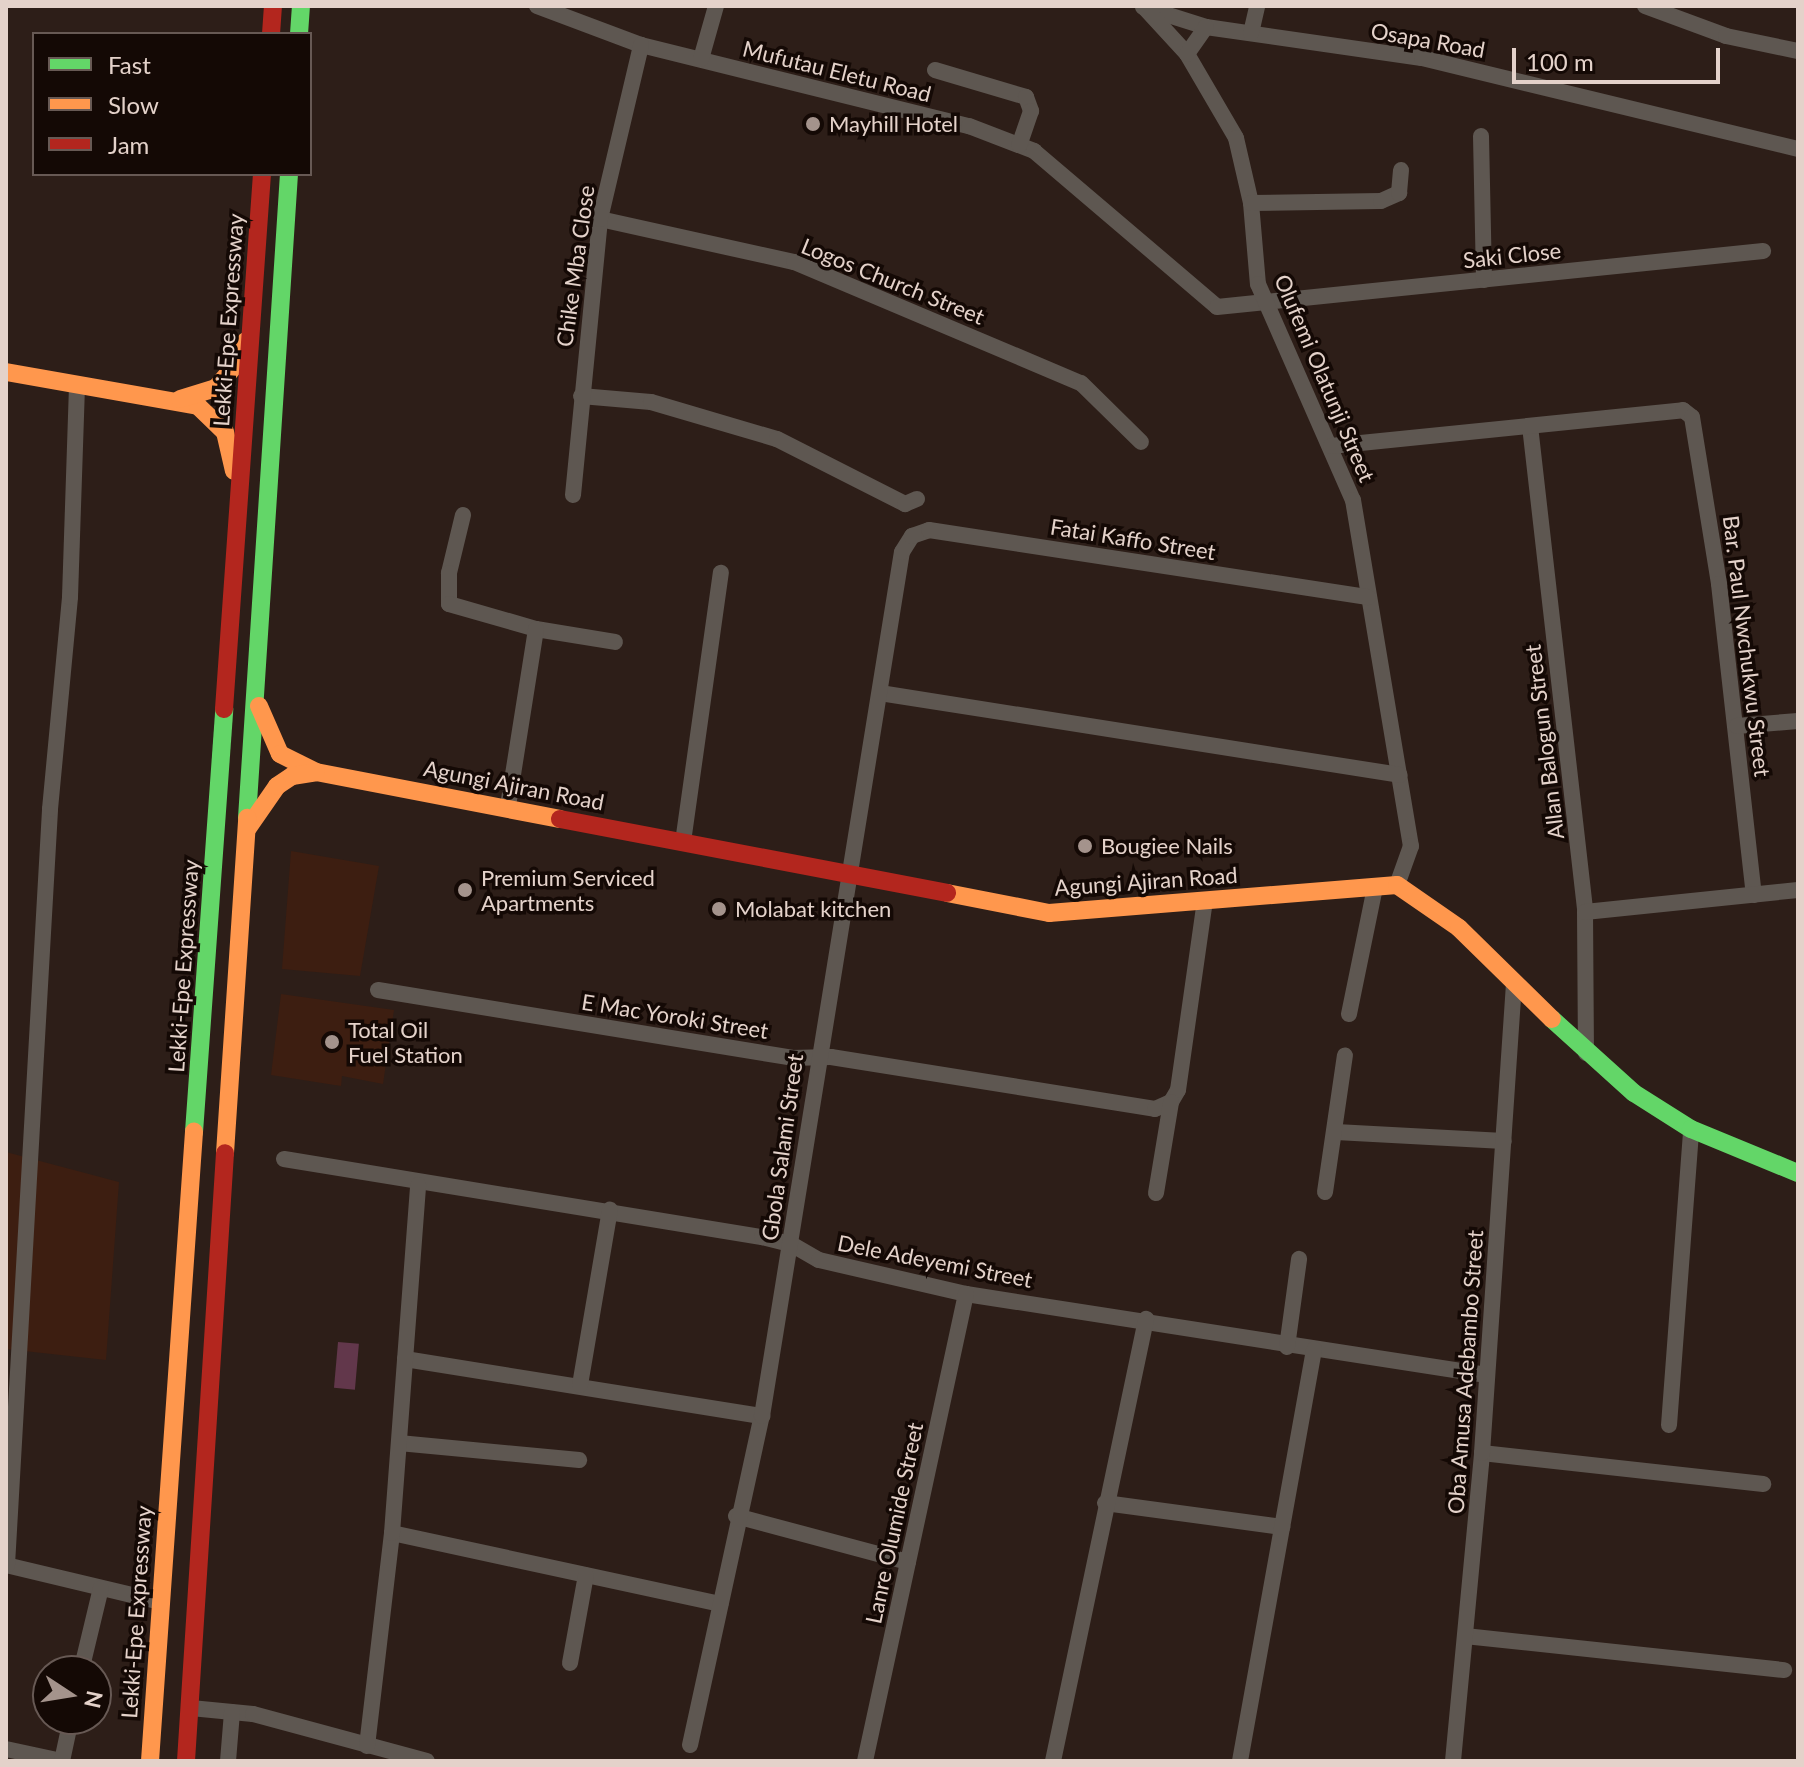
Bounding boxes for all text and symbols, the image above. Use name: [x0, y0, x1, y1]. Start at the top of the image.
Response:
street label: Osapa Road: [1369, 17, 1487, 63]
legend: [32, 32, 312, 176]
scale bar: [1516, 32, 1724, 82]
street label: Mufutau Eletu Road: [740, 35, 934, 107]
text: 100 m: [1526, 47, 1594, 76]
text: Fast: [108, 50, 151, 79]
text: Slow: [108, 90, 159, 119]
place label: Mayhill Hotel: [829, 111, 958, 137]
marker: Mayhill Hotel: [804, 115, 822, 133]
text: Jam: [108, 130, 149, 159]
street label: Chike Mba Close: [551, 184, 599, 348]
street label: Lekki-Epe Expressway: [207, 213, 249, 427]
street label: Logos Church Street: [798, 232, 988, 330]
street label: Saki Close: [1462, 237, 1562, 273]
street label: Olufemi Olatunji Street: [1269, 270, 1381, 486]
street label: Fatai Kaffo Street: [1048, 513, 1218, 565]
street label: Bar. Paul Nwchukwu Street: [1718, 514, 1776, 778]
street label: Allan Balogun Street: [1519, 643, 1569, 841]
street label: Agungi Ajiran Road: [421, 754, 607, 816]
place label: Bougiee Nails: [1101, 833, 1233, 859]
marker: Bougiee Nails: [1076, 837, 1094, 855]
street label: Lekki-Epe Expressway: [162, 859, 204, 1073]
street label: Agungi Ajiran Road: [1053, 861, 1239, 901]
place label: Premium Serviced Apartments: [481, 864, 655, 916]
marker: Premium Serviced Apartments: [456, 881, 474, 899]
place label: Molabat kitchen: [735, 896, 891, 922]
marker: Molabat kitchen: [710, 900, 728, 918]
street label: E Mac Yoroki Street: [579, 988, 771, 1044]
place label: Total Oil Fuel Station: [348, 1016, 463, 1068]
marker: Total Oil Fuel Station: [323, 1033, 341, 1051]
street label: Gbola Salami Street: [756, 1052, 808, 1242]
street label: Oba Amusa Adebambo Street: [1442, 1228, 1488, 1516]
street label: Dele Adeyemi Street: [835, 1229, 1035, 1293]
street label: Lanre Olumide Street: [860, 1420, 928, 1626]
street label: Lekki-Epe Expressway: [115, 1505, 157, 1719]
north arrow: [32, 1655, 112, 1735]
text: N: [79, 1689, 109, 1711]

